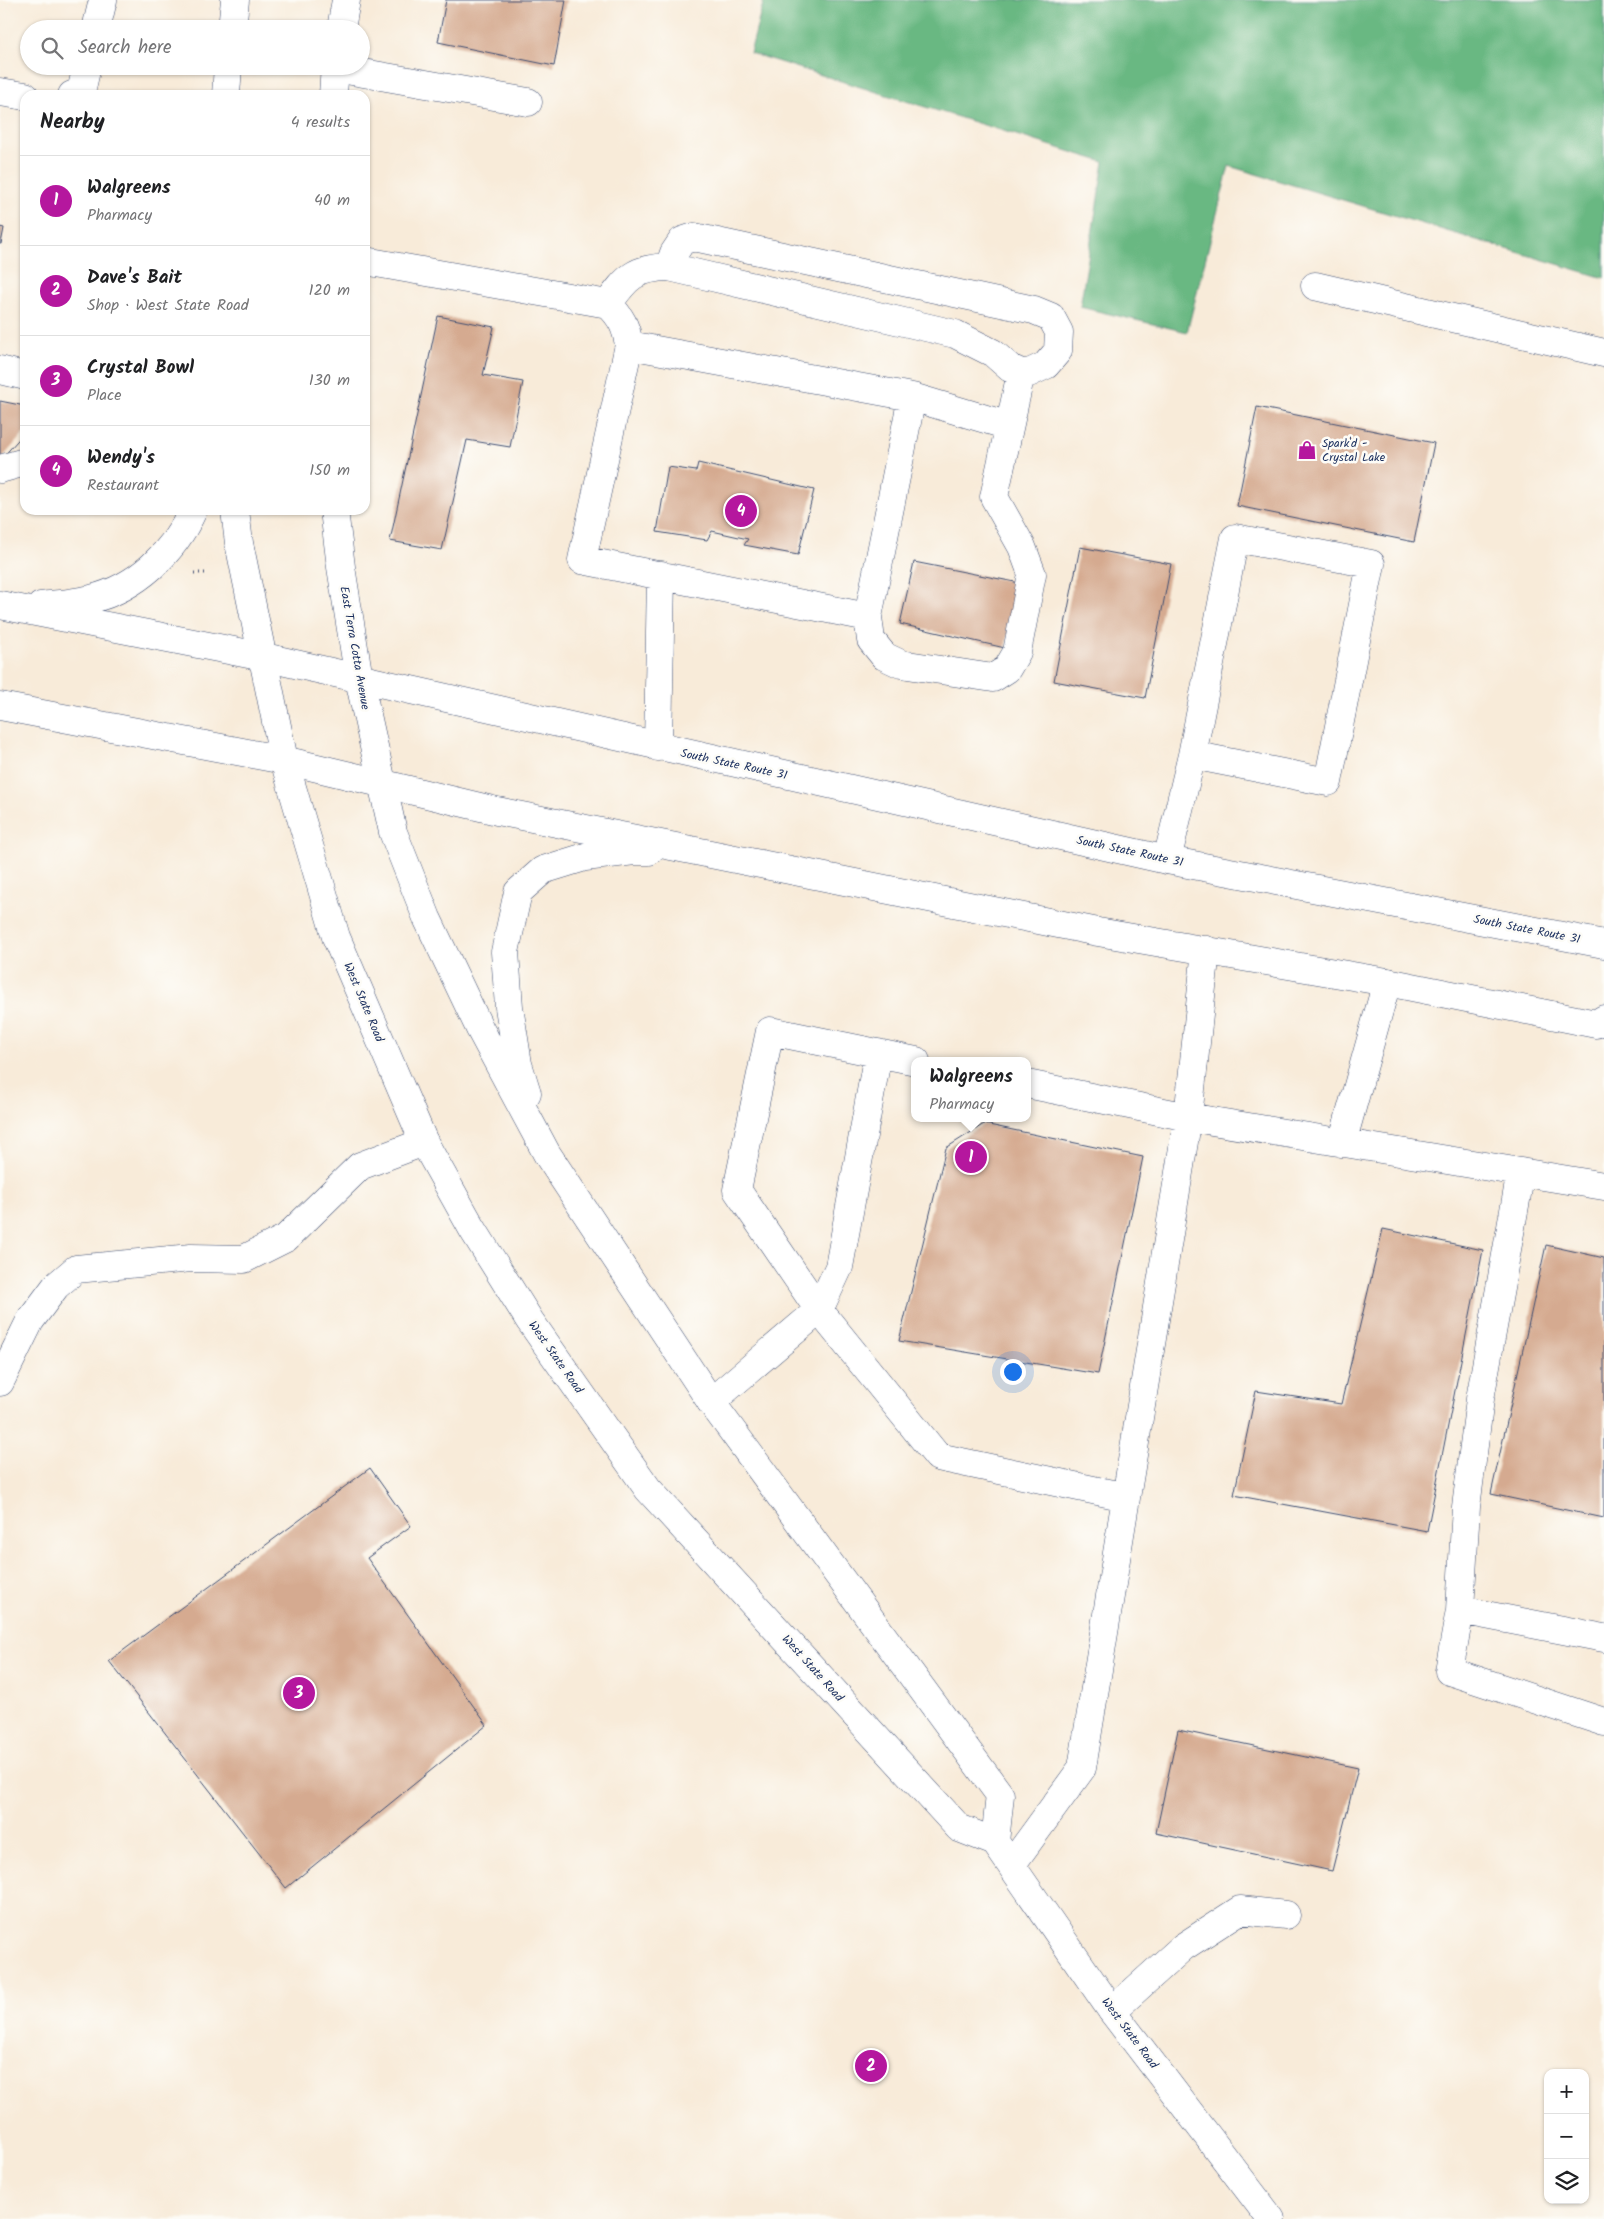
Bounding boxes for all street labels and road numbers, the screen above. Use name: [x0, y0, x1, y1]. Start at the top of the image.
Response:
street label: East Terra Cotta Avenue: [334, 585, 375, 712]
street label: South State Route 31: [679, 744, 789, 785]
street label: South State Route 31: [1075, 831, 1185, 872]
street label: South State Route 31: [1472, 910, 1582, 949]
street label: West State Road: [338, 959, 389, 1046]
street label: West State Road: [523, 1317, 588, 1398]
street label: West State Road: [777, 1630, 849, 1707]
street label: West State Road: [1096, 1994, 1163, 2074]

